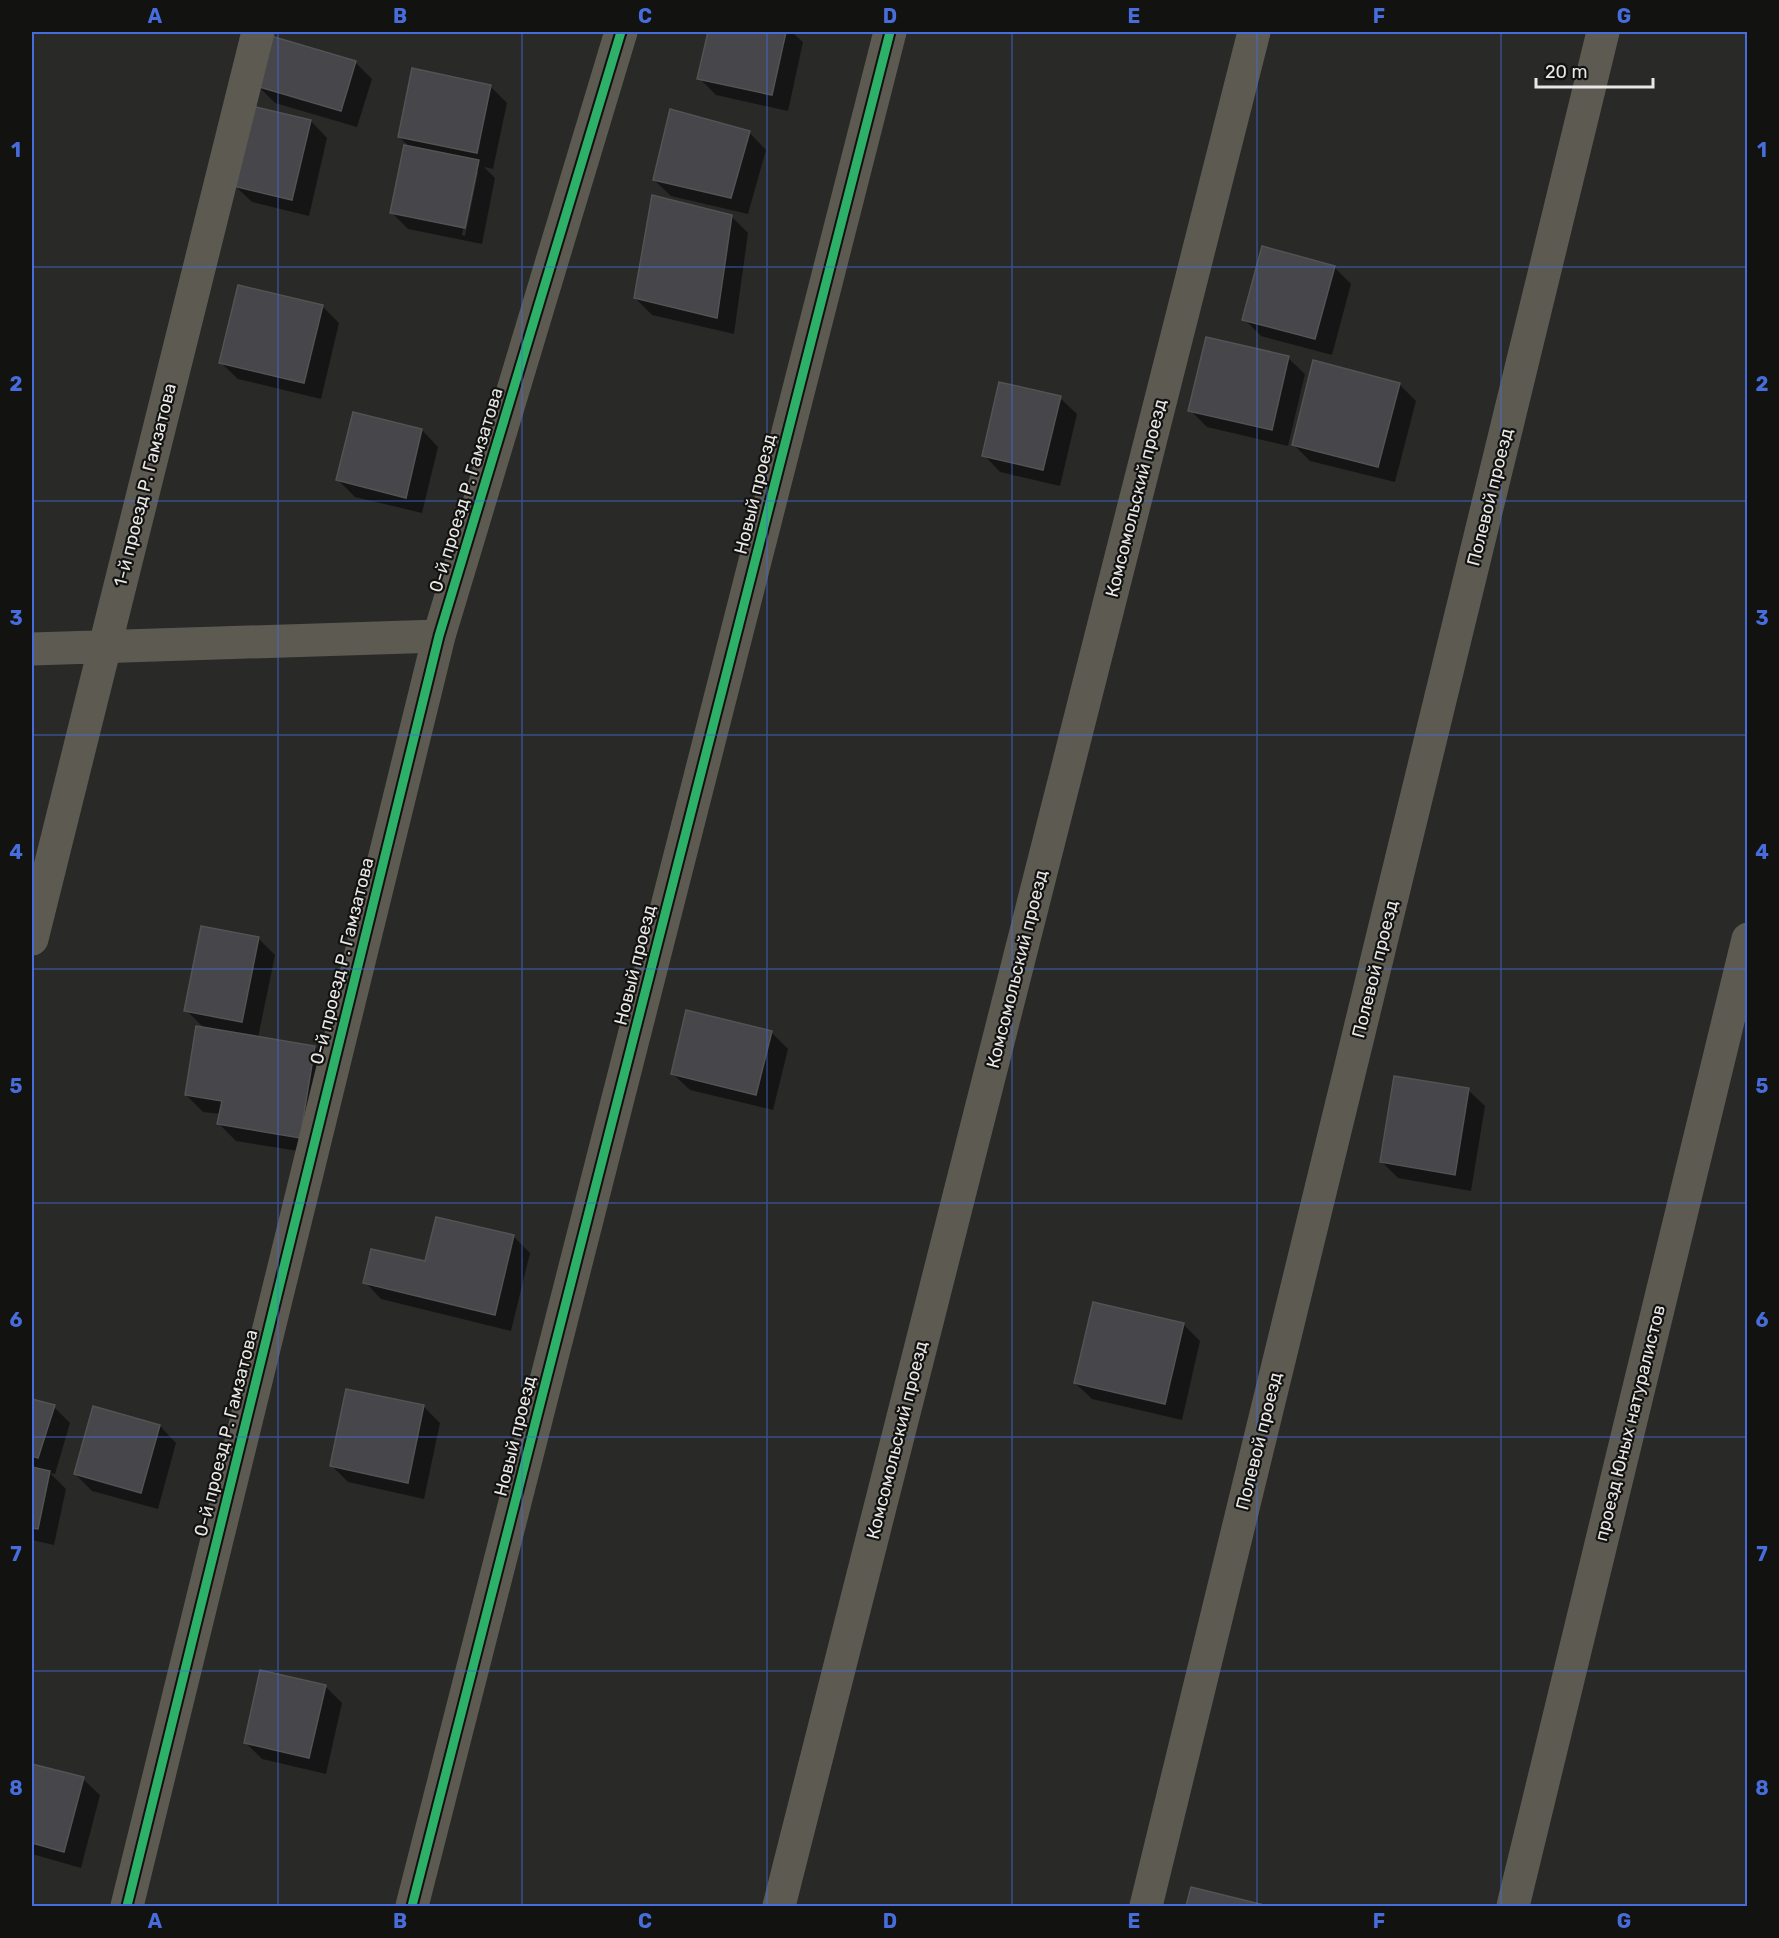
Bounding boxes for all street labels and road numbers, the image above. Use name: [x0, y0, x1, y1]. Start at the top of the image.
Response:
street label: 1-й проезд Р. Гамзатова: [109, 381, 181, 589]
street label: 0-й проезд Р. Гамзатова: [424, 385, 508, 595]
street label: Комсомольский проезд: [1101, 396, 1171, 599]
street label: Полевой проезд: [1462, 426, 1518, 568]
street label: Новый проезд: [729, 431, 781, 556]
street label: 0-й проезд Р. Гамзатова: [306, 855, 378, 1067]
street label: Комсомольский проезд: [982, 867, 1052, 1070]
street label: Полевой проезд: [1347, 898, 1403, 1040]
street label: Новый проезд: [609, 902, 661, 1027]
street label: проезд Юных натуралистов: [1590, 1303, 1670, 1543]
street label: 0-й проезд Р. Гамзатова: [190, 1327, 262, 1539]
street label: Комсомольский проезд: [862, 1338, 932, 1541]
street label: Полевой проезд: [1231, 1370, 1287, 1512]
street label: Новый проезд: [489, 1373, 541, 1498]

